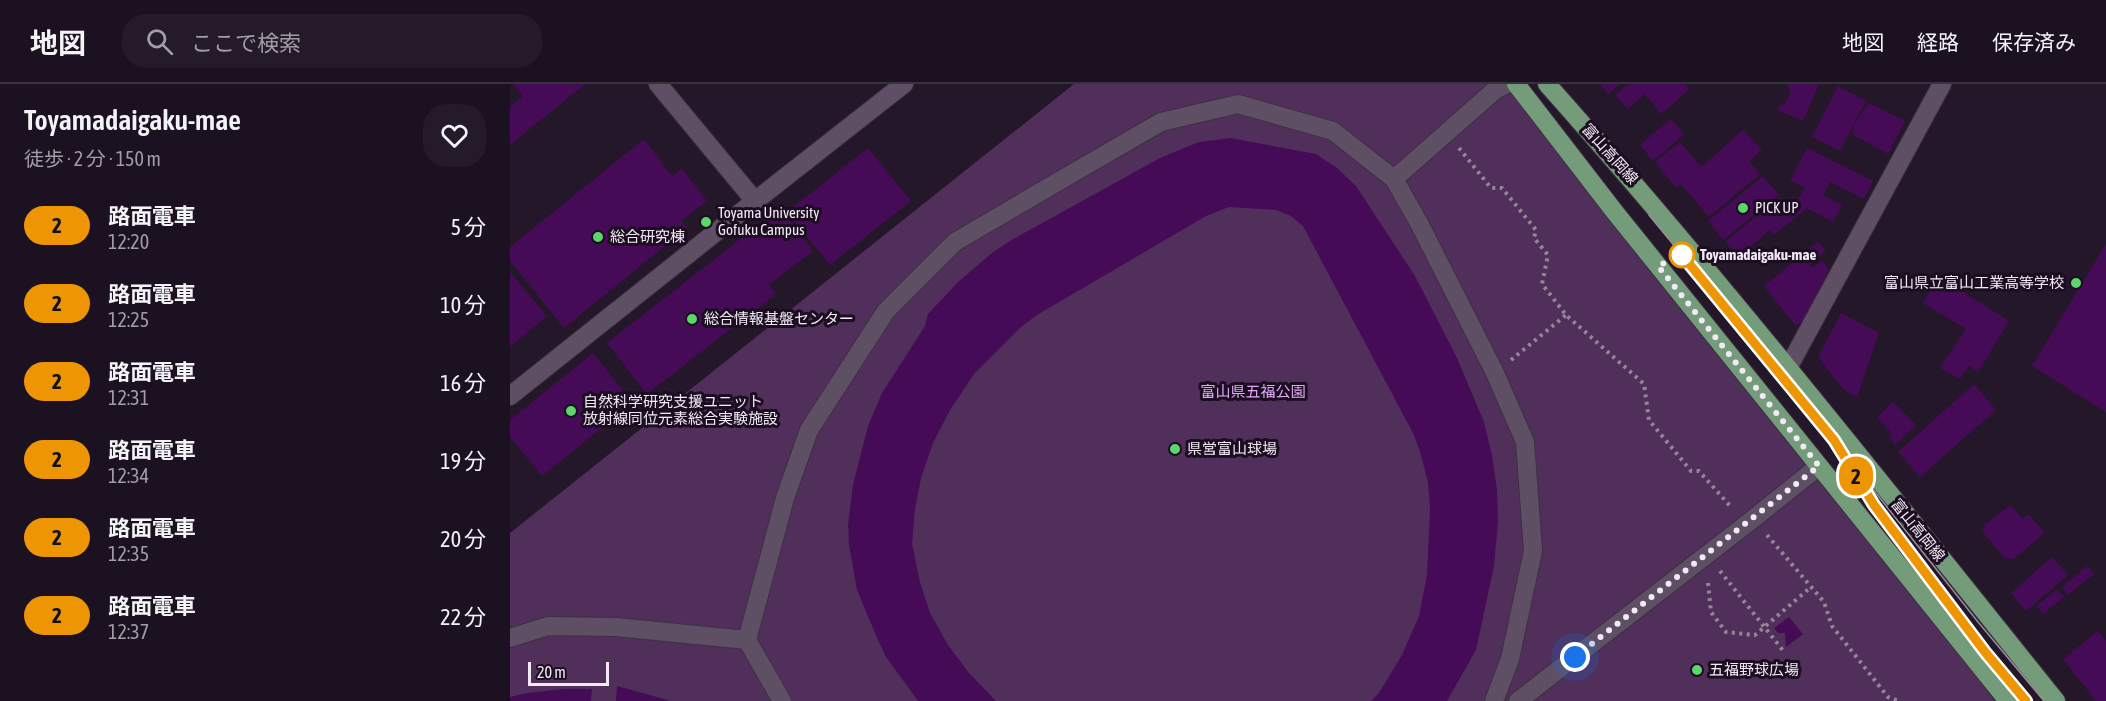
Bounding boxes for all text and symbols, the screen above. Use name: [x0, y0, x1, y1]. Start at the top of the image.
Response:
search box: [122, 14, 542, 68]
icon: search: [143, 25, 176, 58]
text: 地図: [30, 27, 86, 59]
text: ここで検索: [191, 30, 301, 56]
text: 地図: [1842, 30, 1884, 54]
text: 経路: [1917, 30, 1959, 54]
text: 保存済み: [1992, 30, 2076, 54]
text: Toyamadaigaku-mae: [24, 104, 241, 136]
button: heart: [423, 104, 486, 167]
street label: 富山高岡線: [1579, 120, 1642, 187]
text: 徒歩 · 2 分 · 150 m: [24, 147, 161, 170]
place label: PICK UP: [1755, 199, 1799, 216]
marker: PICK UP: [1736, 201, 1750, 215]
text: 路面電車: [108, 203, 196, 229]
place label: Toyama University Gofuku Campus: [718, 204, 820, 238]
text: 2: [52, 213, 62, 237]
text: 5 分: [451, 214, 486, 240]
marker: Toyama University Gofuku Campus: [699, 215, 713, 229]
place label: 総合研究棟: [610, 228, 685, 245]
text: 12:20: [108, 230, 149, 253]
marker: 総合研究棟: [591, 230, 605, 244]
marker: Toyamadaigaku-mae: [1669, 242, 1695, 268]
place label: Toyamadaigaku-mae: [1700, 246, 1816, 263]
place label: 富山県立富山工業高等学校: [1884, 274, 2064, 291]
marker: 富山県立富山工業高等学校: [2069, 276, 2083, 290]
text: 路面電車: [108, 281, 196, 307]
text: 2: [52, 291, 62, 315]
text: 10 分: [440, 292, 486, 318]
text: 12:25: [108, 308, 149, 331]
place label: 総合情報基盤センター: [704, 310, 854, 327]
marker: 総合情報基盤センター: [685, 312, 699, 326]
text: 路面電車: [108, 359, 196, 385]
text: 2: [52, 369, 62, 393]
text: 16 分: [440, 370, 486, 396]
park label: 富山県五福公園: [1200, 383, 1306, 400]
text: 12:31: [108, 386, 149, 409]
place label: 自然科学研究支援ユニット 放射線同位元素総合実験施設: [583, 393, 778, 427]
marker: 自然科学研究支援ユニット 放射線同位元素総合実験施設: [564, 404, 578, 418]
text: 路面電車: [108, 437, 196, 463]
place label: 県営富山球場: [1187, 440, 1277, 457]
marker: 県営富山球場: [1168, 442, 1182, 456]
text: 2: [52, 447, 62, 471]
text: 19 分: [440, 448, 486, 474]
line badge: 2: [1836, 456, 1876, 496]
text: 12:34: [108, 464, 149, 487]
text: 2: [1851, 464, 1861, 488]
street label: 富山高岡線: [1888, 495, 1949, 564]
text: 路面電車: [108, 515, 196, 541]
text: 2: [52, 525, 62, 549]
text: 20 分: [440, 526, 486, 552]
text: 12:35: [108, 542, 149, 565]
text: 路面電車: [108, 593, 196, 619]
text: 2: [52, 603, 62, 627]
text: 22 分: [440, 604, 486, 630]
text: 12:37: [108, 620, 149, 643]
your location: [1560, 642, 1590, 672]
scale bar: [528, 659, 609, 686]
place label: 五福野球広場: [1709, 661, 1799, 678]
text: 20 m: [537, 663, 566, 681]
marker: 五福野球広場: [1690, 663, 1704, 677]

